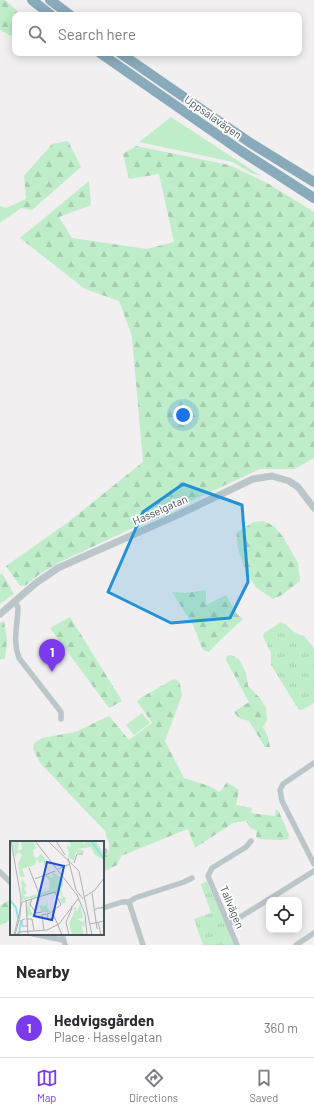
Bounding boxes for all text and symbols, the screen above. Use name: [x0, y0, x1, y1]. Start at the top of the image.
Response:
search box: [12, 12, 302, 56]
icon: search: [26, 23, 48, 45]
text: Search here: [58, 25, 136, 43]
street label: Uppsalavägen: [182, 92, 244, 141]
your location: [173, 405, 193, 425]
street label: Hasselgatan: [130, 492, 189, 527]
pin: 1: [39, 639, 65, 672]
inset map: [10, 841, 104, 935]
street label: Tallvägen: [218, 883, 247, 930]
map controls: [266, 897, 302, 933]
button: locate: [266, 897, 302, 933]
text: Nearby: [16, 961, 70, 981]
text: Hedvigsgården: [54, 1011, 154, 1029]
text: 1: [27, 1020, 31, 1036]
text: 360 m: [264, 1020, 298, 1036]
text: Place · Hasselgatan: [54, 1029, 162, 1045]
tab: Map: [36, 1067, 58, 1104]
tab: Directions: [129, 1067, 178, 1104]
tab: Saved: [249, 1067, 278, 1104]

